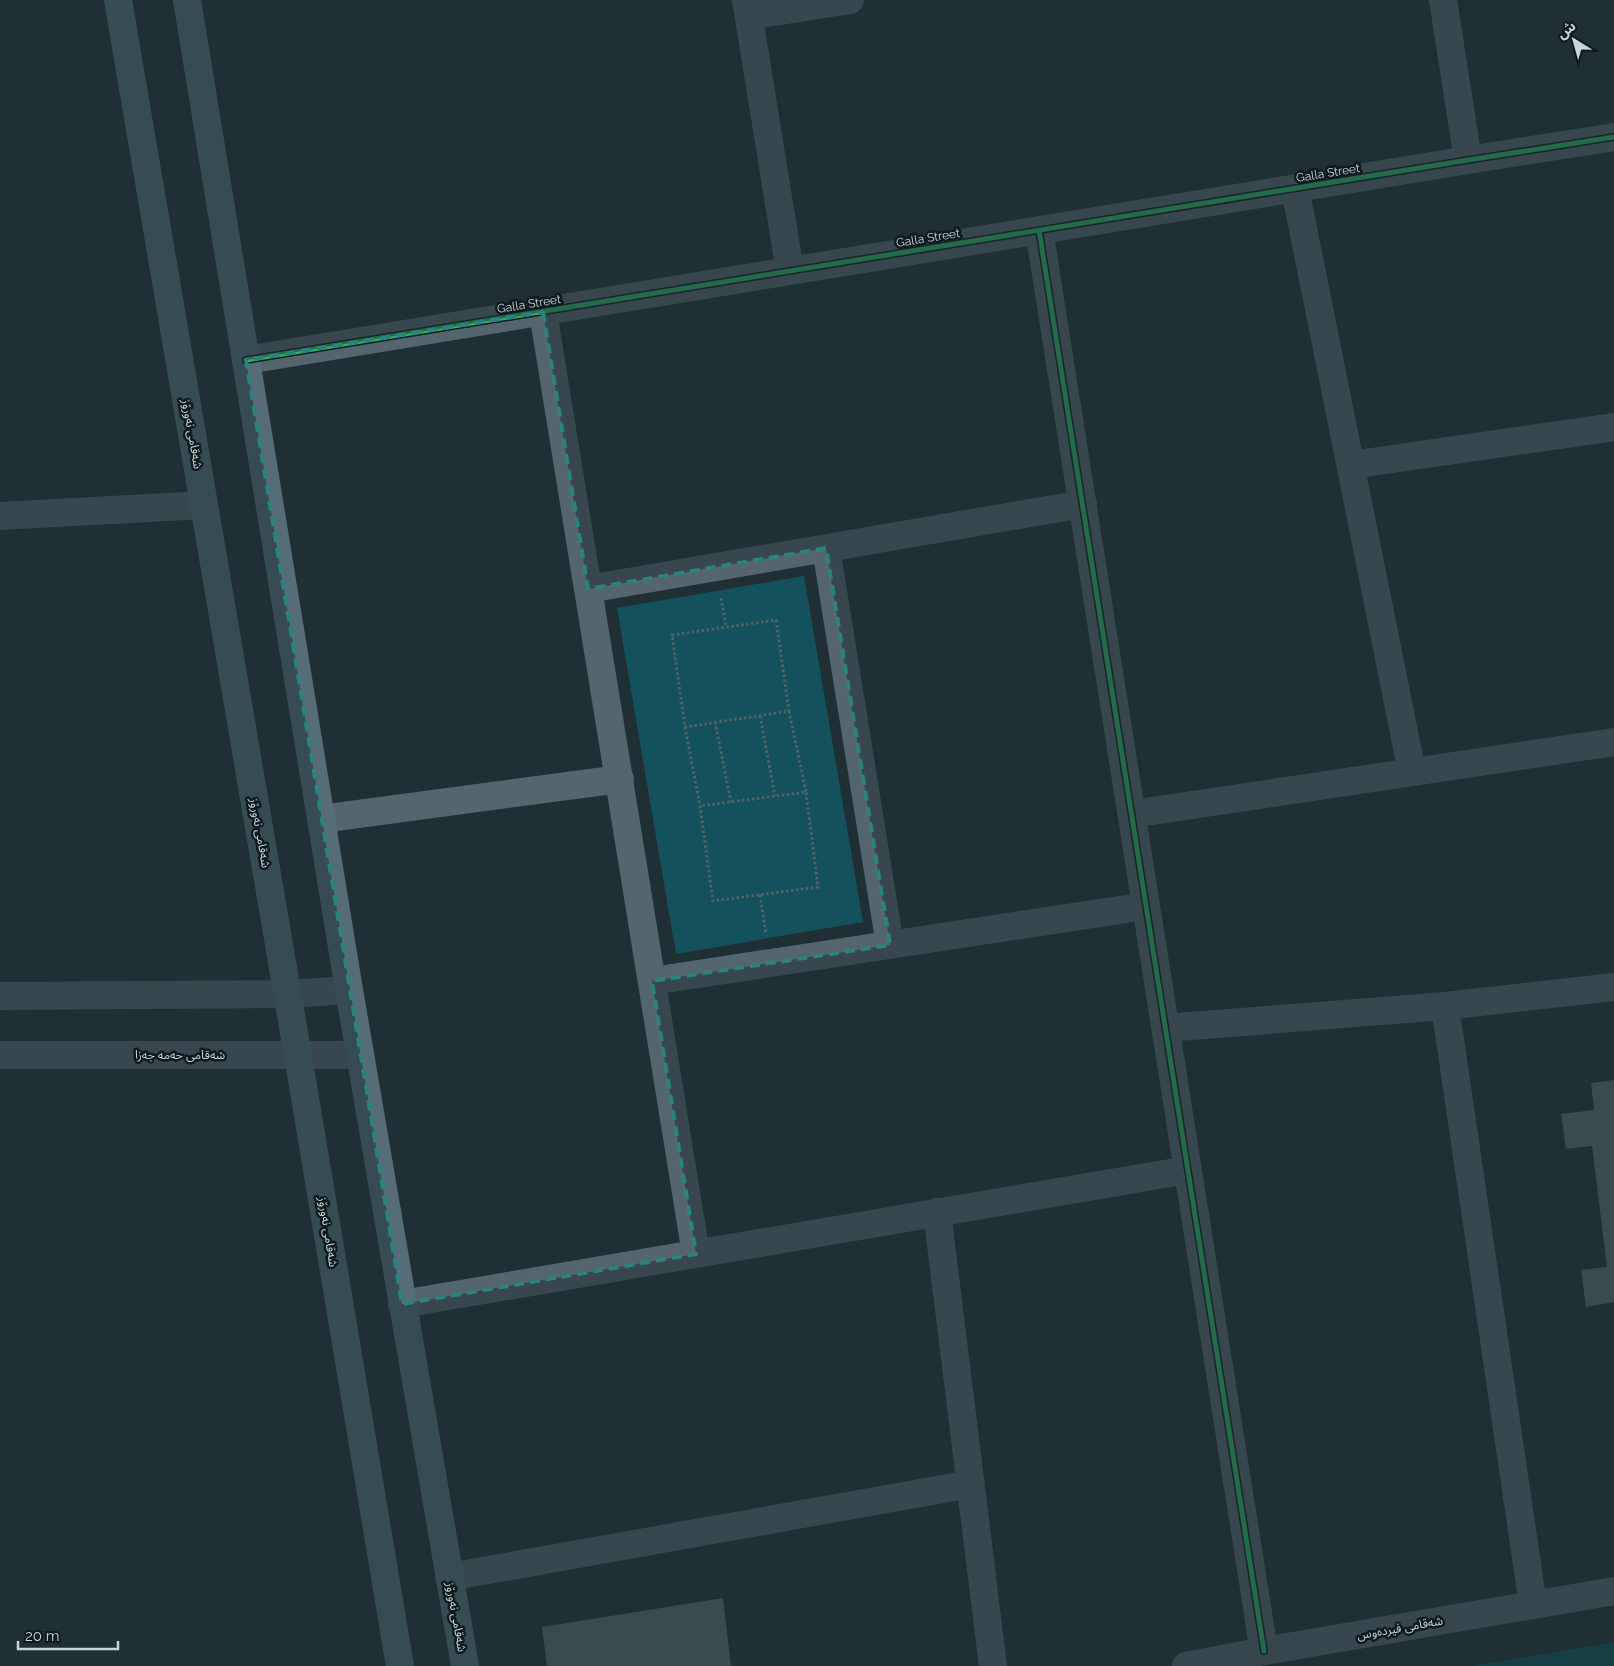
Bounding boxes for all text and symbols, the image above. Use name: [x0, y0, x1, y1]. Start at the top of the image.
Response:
north arrow: [1549, 15, 1599, 65]
text: ش: [1554, 17, 1579, 42]
street label: Galla Street: [1295, 161, 1361, 185]
street label: Galla Street: [895, 226, 961, 250]
street label: Galla Street: [496, 292, 562, 316]
street label: شەقامی نەورۆز: [179, 397, 205, 470]
street label: شەقامی نەورۆز: [247, 796, 273, 869]
street label: شەقامی حەمە جەزا: [135, 1048, 225, 1062]
street label: شەقامی نەورۆز: [315, 1195, 340, 1268]
street label: شەقامی نەورۆز: [443, 1580, 469, 1653]
street label: شەقامی فیردەوس: [1356, 1614, 1444, 1643]
scale bar: [18, 1618, 118, 1650]
text: 20 m: [25, 1627, 60, 1645]

